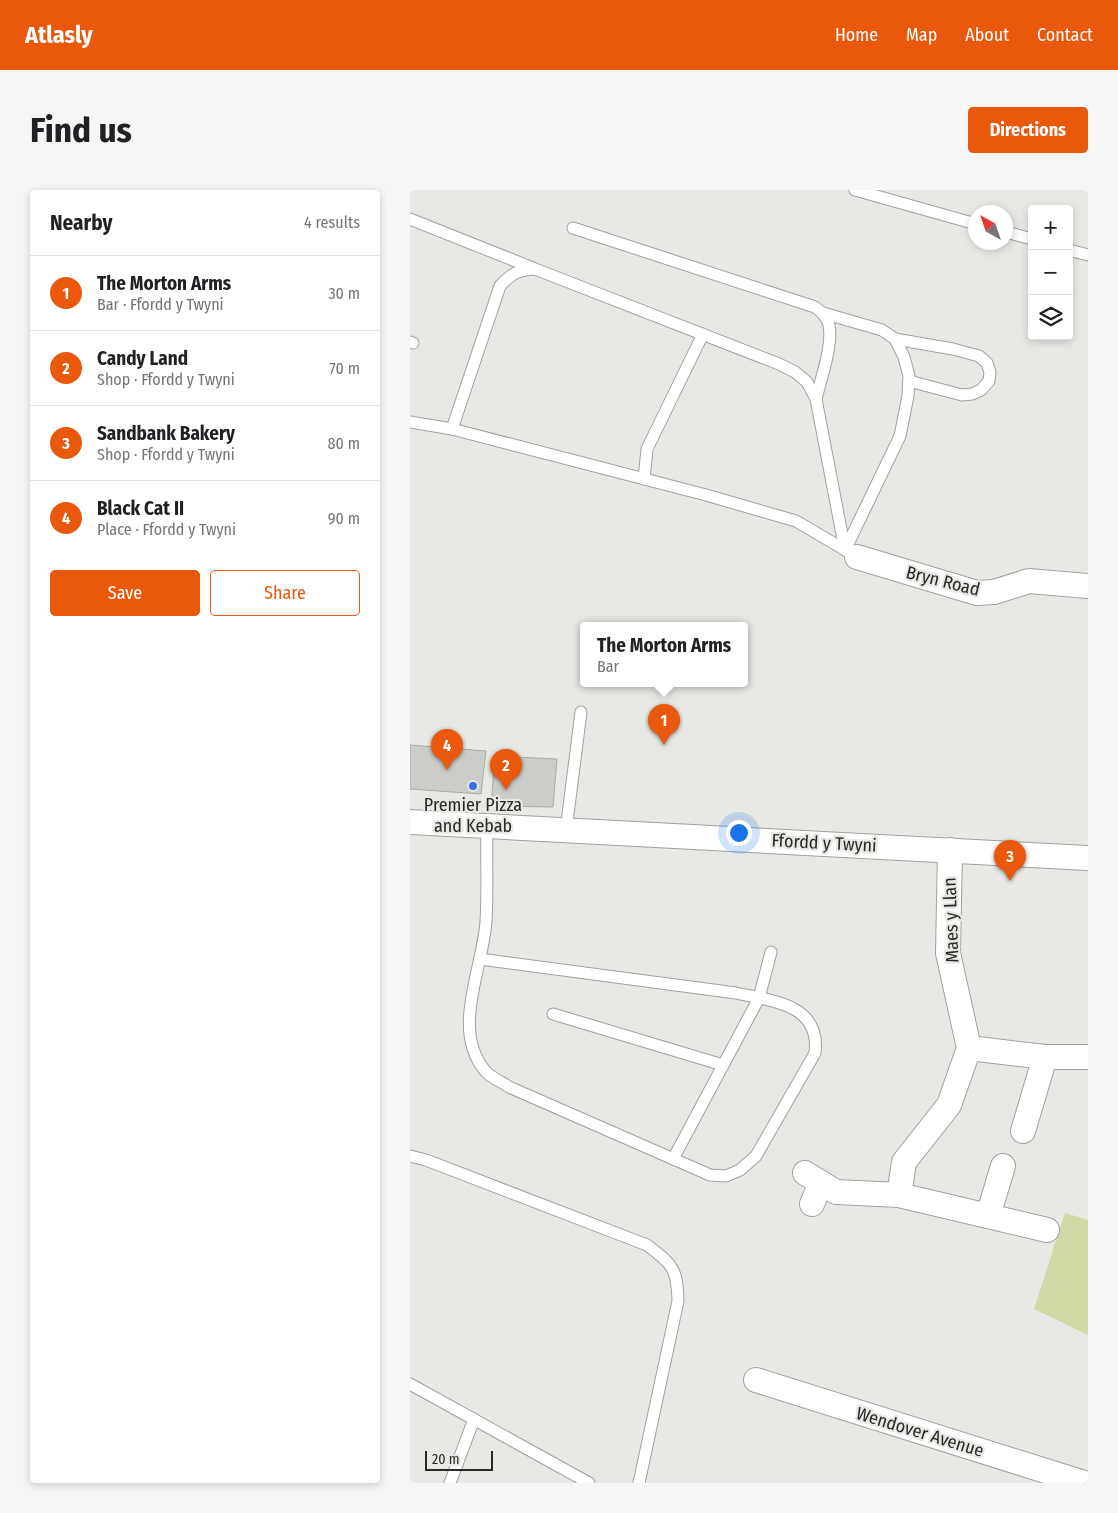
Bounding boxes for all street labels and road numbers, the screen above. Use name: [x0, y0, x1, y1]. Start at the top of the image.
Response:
street label: Bryn Road: [904, 561, 982, 601]
street label: Ffordd y Twyni: [771, 829, 877, 857]
street label: Maes y Llan: [939, 877, 963, 963]
street label: Wendover Avenue: [854, 1402, 987, 1462]

